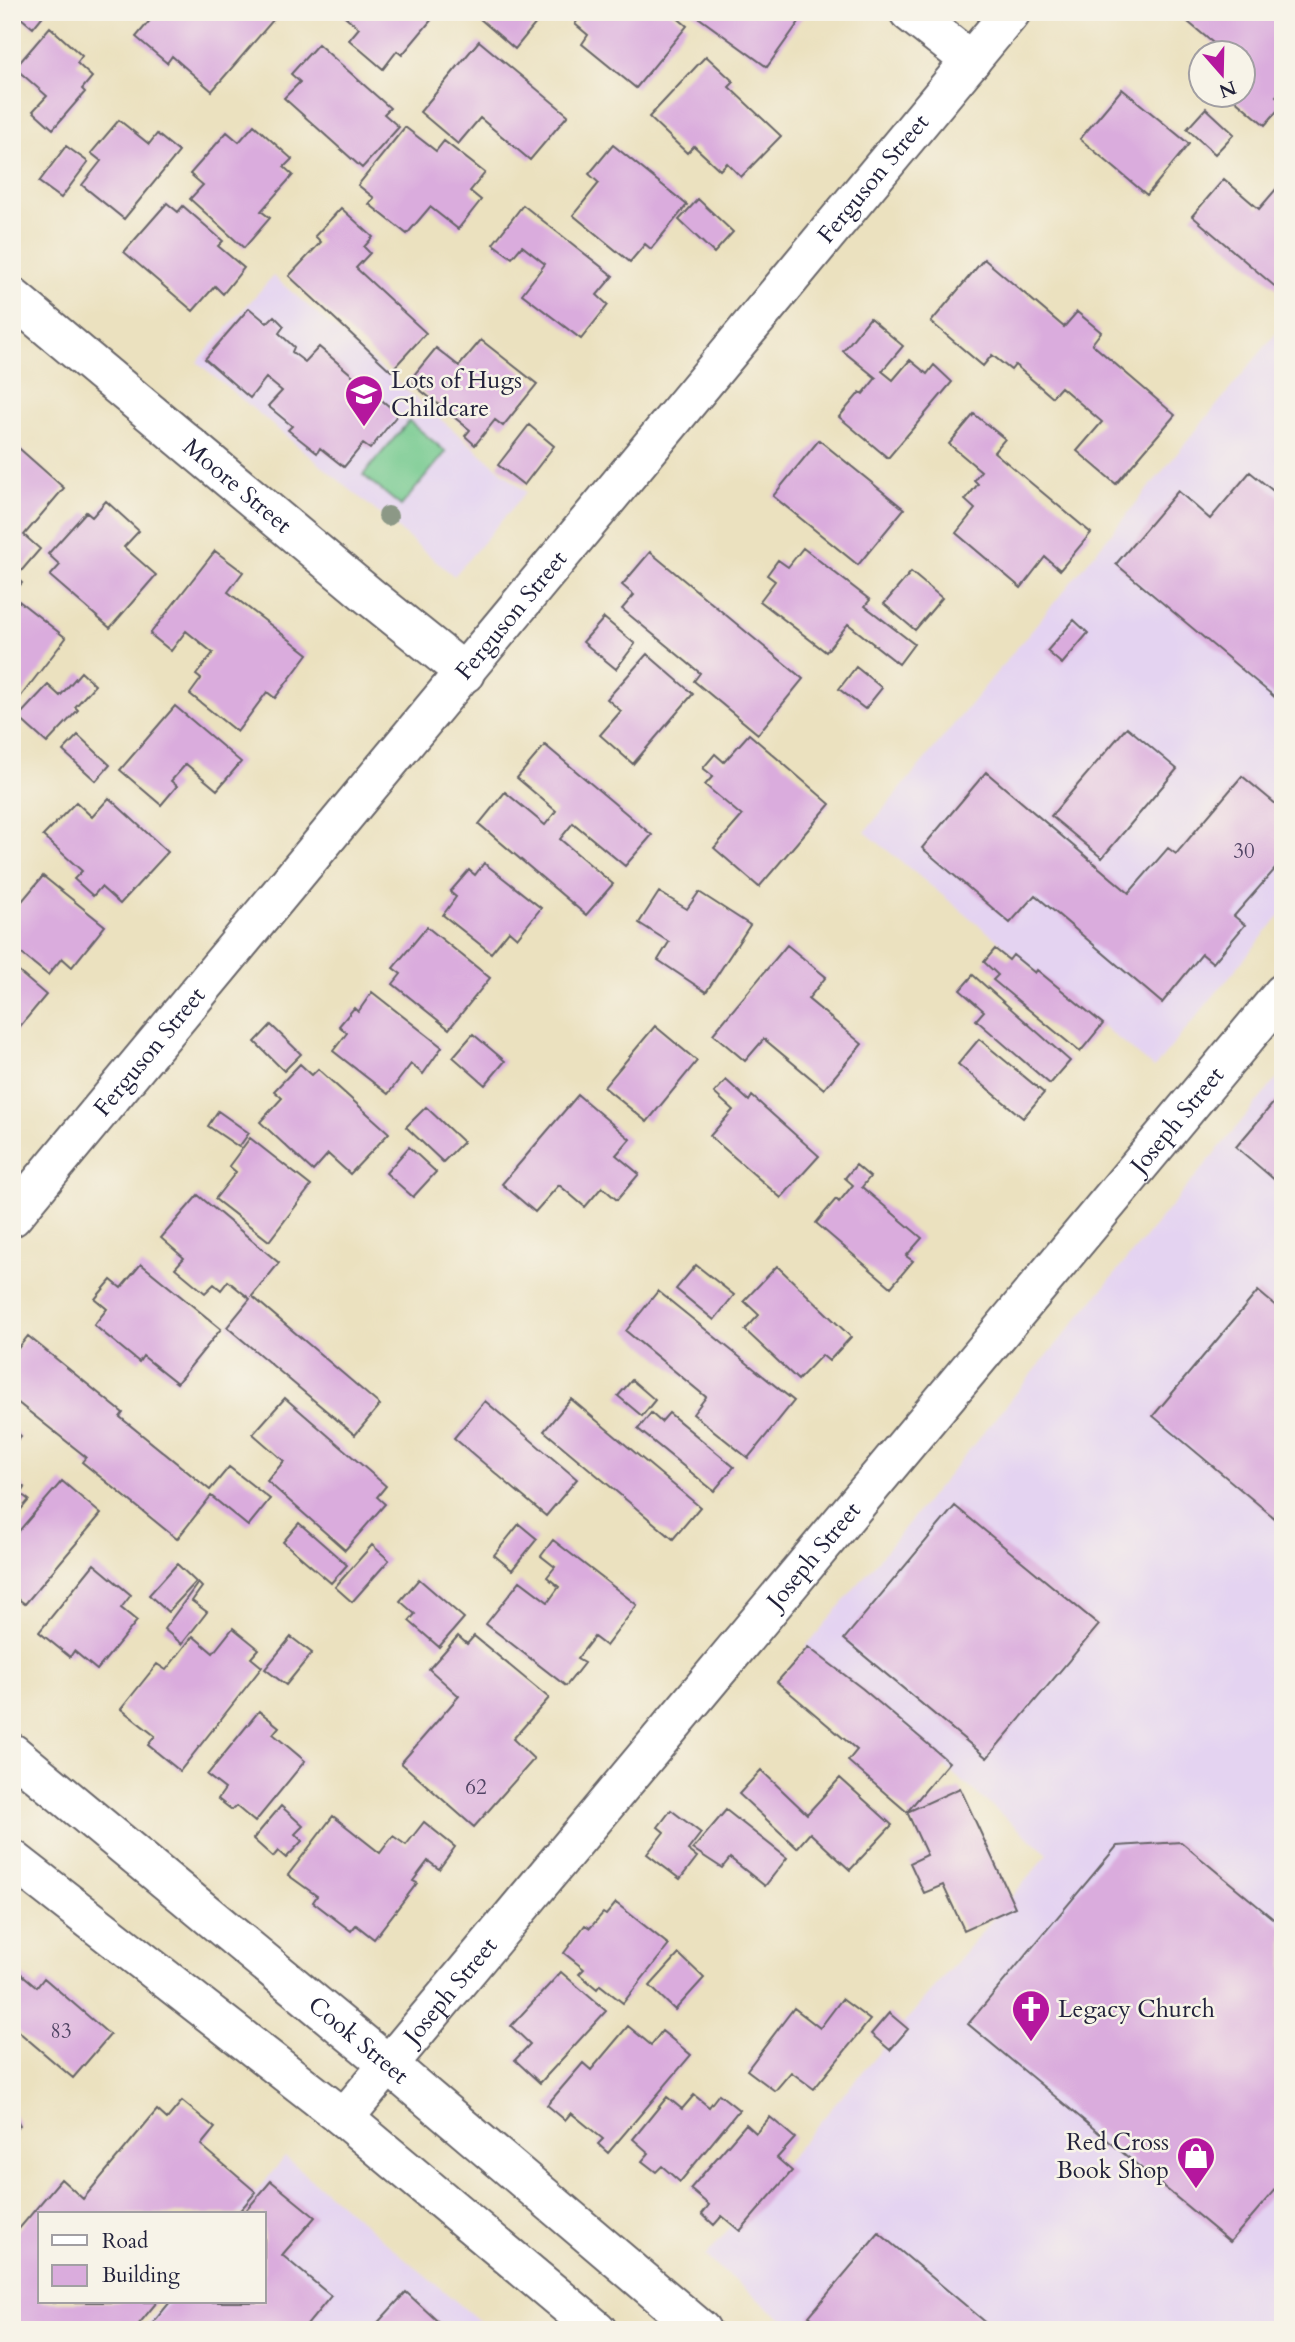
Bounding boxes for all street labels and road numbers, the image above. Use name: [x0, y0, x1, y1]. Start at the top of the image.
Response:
street label: Ferguson Street: [810, 107, 937, 250]
street label: Moore Street: [176, 431, 299, 542]
street label: Ferguson Street: [448, 543, 575, 687]
street label: Ferguson Street: [86, 980, 213, 1123]
street label: Joseph Street: [1121, 1059, 1232, 1183]
street label: Joseph Street: [758, 1495, 869, 1618]
street label: Joseph Street: [394, 1930, 505, 2054]
street label: Cook Street: [301, 1989, 416, 2092]

